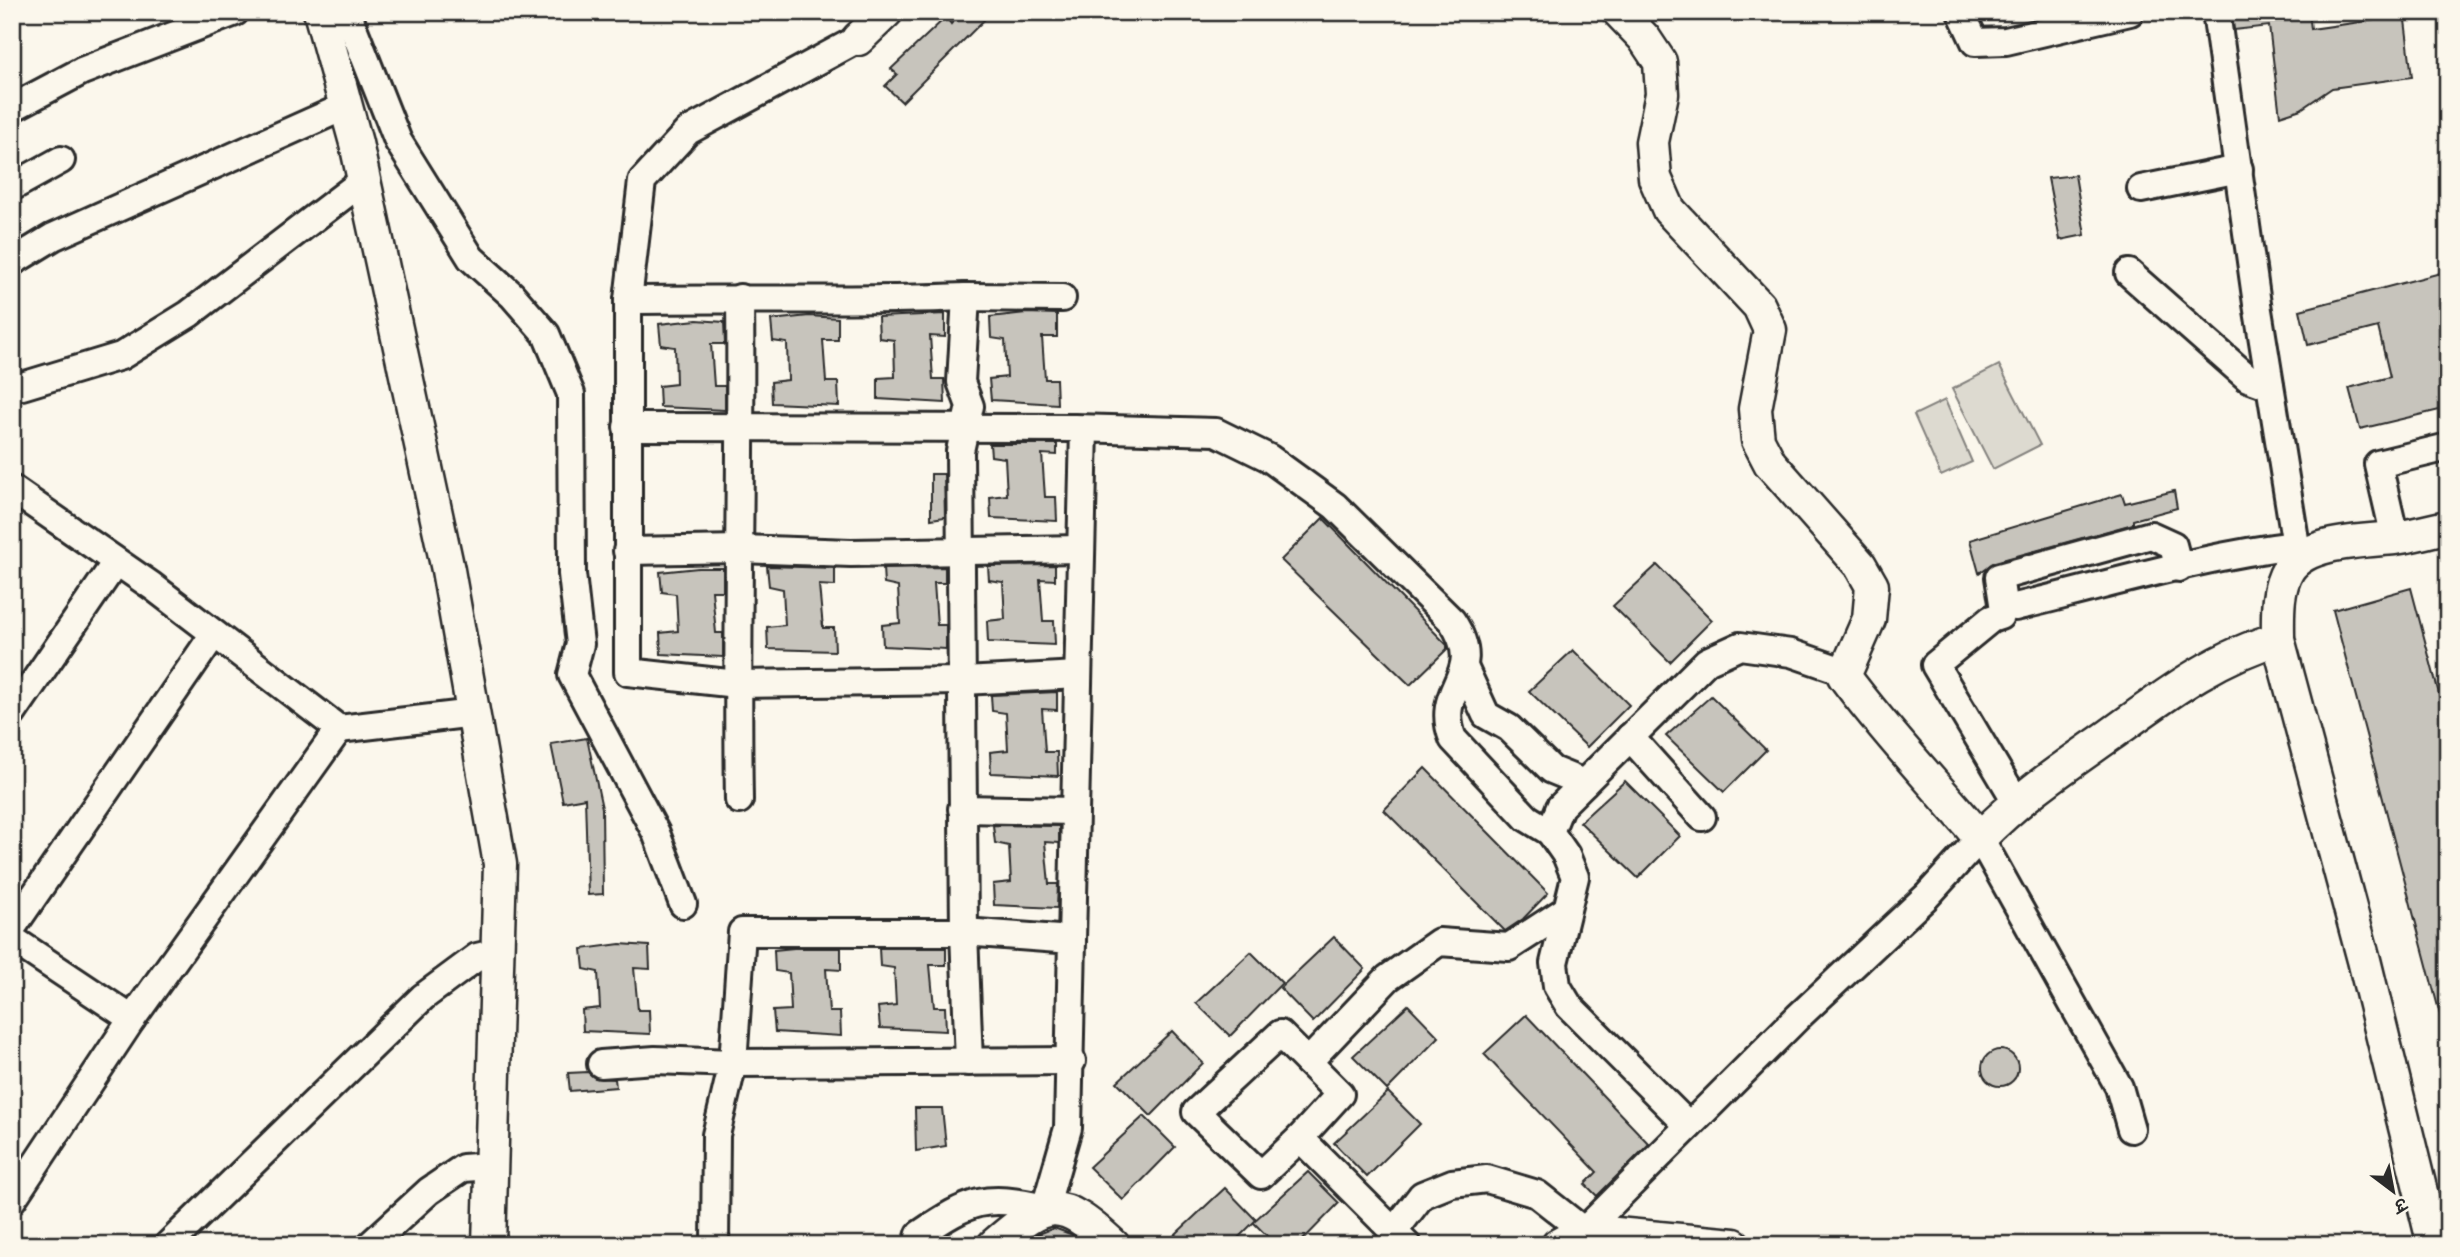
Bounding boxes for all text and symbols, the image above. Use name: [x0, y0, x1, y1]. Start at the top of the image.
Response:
north arrow: [2358, 1156, 2428, 1226]
text: उ: [2384, 1188, 2414, 1222]

